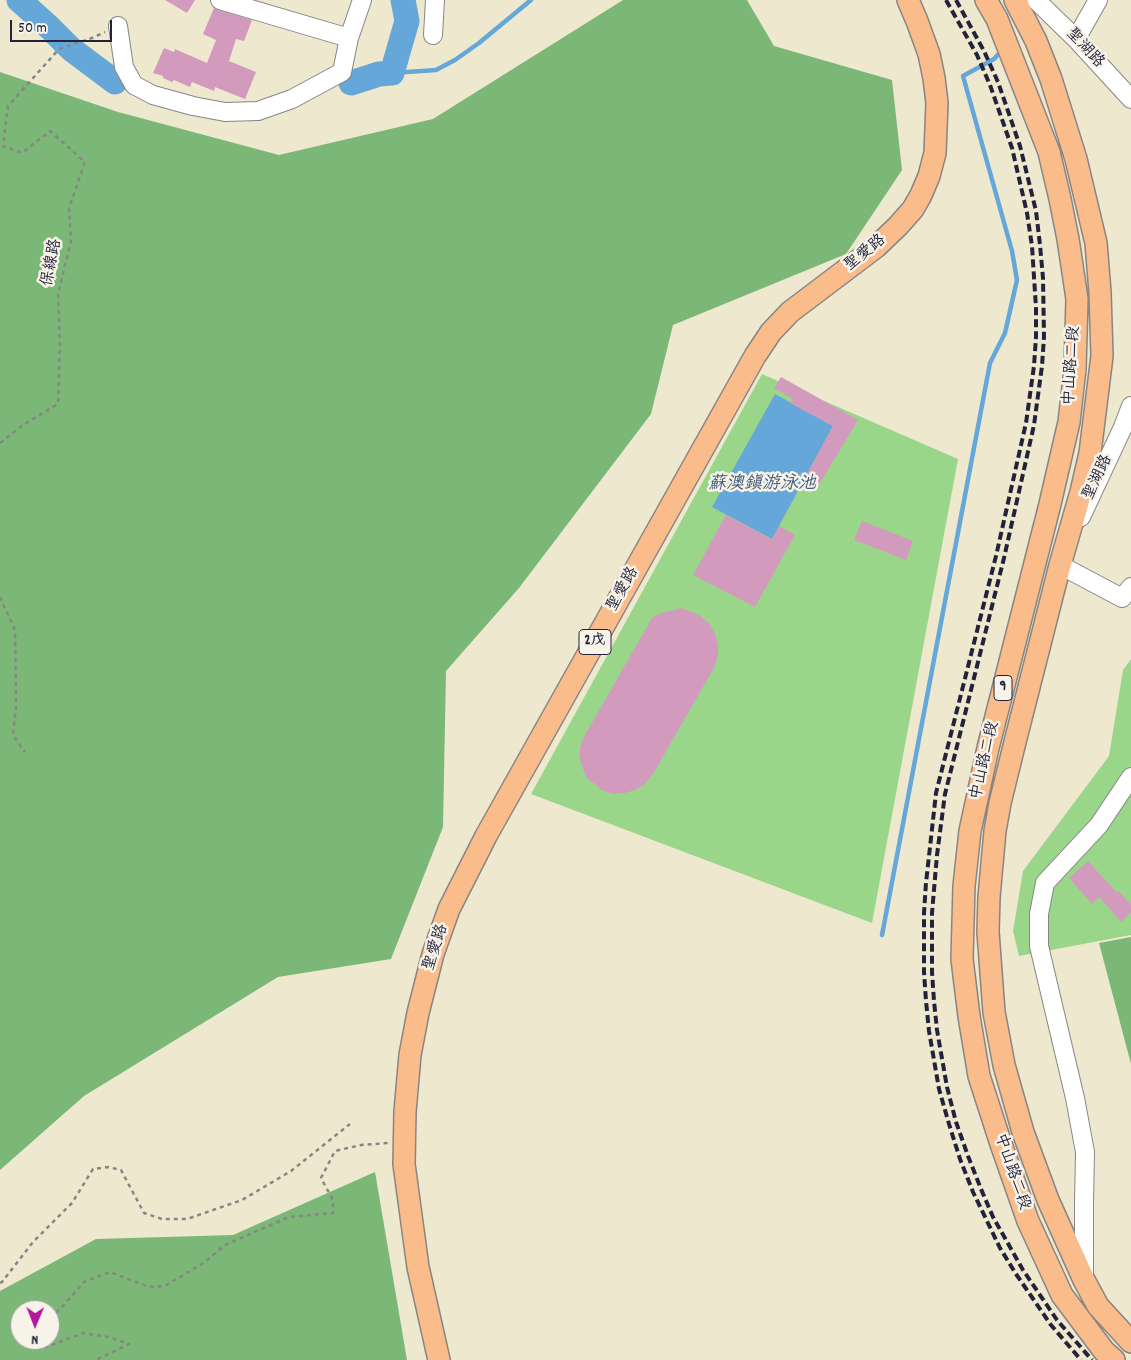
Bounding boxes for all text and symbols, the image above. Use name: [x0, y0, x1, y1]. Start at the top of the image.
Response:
scale bar: [12, 10, 115, 42]
text: 50 m: [18, 18, 47, 40]
street label: 聖湖路: [1061, 25, 1107, 73]
street label: 聖愛路: [841, 231, 891, 277]
street label: 保線路: [39, 238, 67, 288]
street label: 中山路二段: [1061, 325, 1085, 407]
street label: 聖湖路: [1080, 452, 1118, 504]
water label: 蘇澳鎮游泳池: [708, 475, 816, 497]
street label: 聖愛路: [604, 564, 644, 616]
road number: 2戊: [579, 630, 611, 654]
road number: 9: [994, 676, 1012, 700]
street label: 中山路二段: [968, 720, 1004, 802]
street label: 聖愛路: [420, 922, 454, 974]
street label: 中山路二段: [989, 1131, 1033, 1213]
north arrow: [10, 1300, 60, 1350]
text: N: [31, 1329, 38, 1349]

